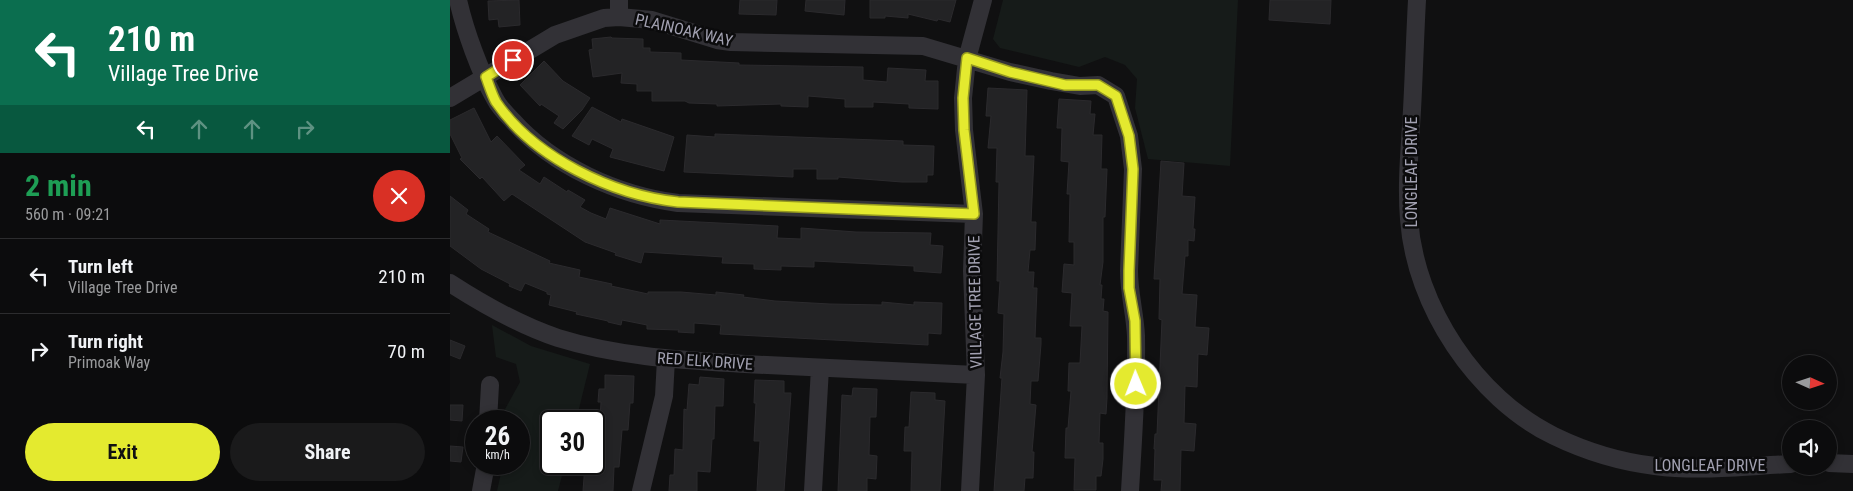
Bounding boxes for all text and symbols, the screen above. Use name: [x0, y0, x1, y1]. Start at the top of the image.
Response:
street label: PLAINOAK WAY: [633, 10, 735, 51]
text: 210 m: [108, 19, 195, 60]
icon: left: [25, 20, 90, 85]
pin: [492, 39, 534, 81]
icon: arrive: [499, 46, 527, 74]
text: Village Tree Drive: [108, 61, 259, 86]
icon: left: [132, 115, 160, 143]
icon: ahead: [185, 115, 213, 143]
icon: ahead: [238, 115, 266, 143]
icon: right: [291, 115, 319, 143]
street label: LONGLEAF DRIVE: [1402, 117, 1421, 227]
text: 2 min: [25, 168, 92, 203]
button: close: [373, 170, 425, 222]
text: 560 m · 09:21: [25, 205, 111, 224]
street label: VILLAGE TREE DRIVE: [964, 235, 986, 369]
text: Turn left: [68, 255, 133, 278]
icon: left: [25, 262, 53, 290]
text: 210 m: [378, 265, 425, 288]
text: Village Tree Drive: [68, 278, 177, 297]
text: Turn right: [68, 330, 143, 353]
icon: right: [25, 337, 53, 365]
text: 70 m: [388, 340, 425, 363]
street label: RED ELK DRIVE: [657, 348, 753, 374]
text: Primoak Way: [68, 353, 150, 372]
north arrow: [1782, 355, 1838, 410]
map controls: [1782, 355, 1837, 475]
position arrow: [1109, 357, 1161, 409]
speed limit sign: 30: [540, 410, 605, 475]
button: sound: [1782, 420, 1837, 475]
text: 26: [485, 422, 510, 451]
button: Exit: [25, 423, 220, 481]
button: Share: [230, 423, 425, 481]
text: km/h: [485, 448, 510, 462]
street label: LONGLEAF DRIVE: [1655, 456, 1765, 475]

